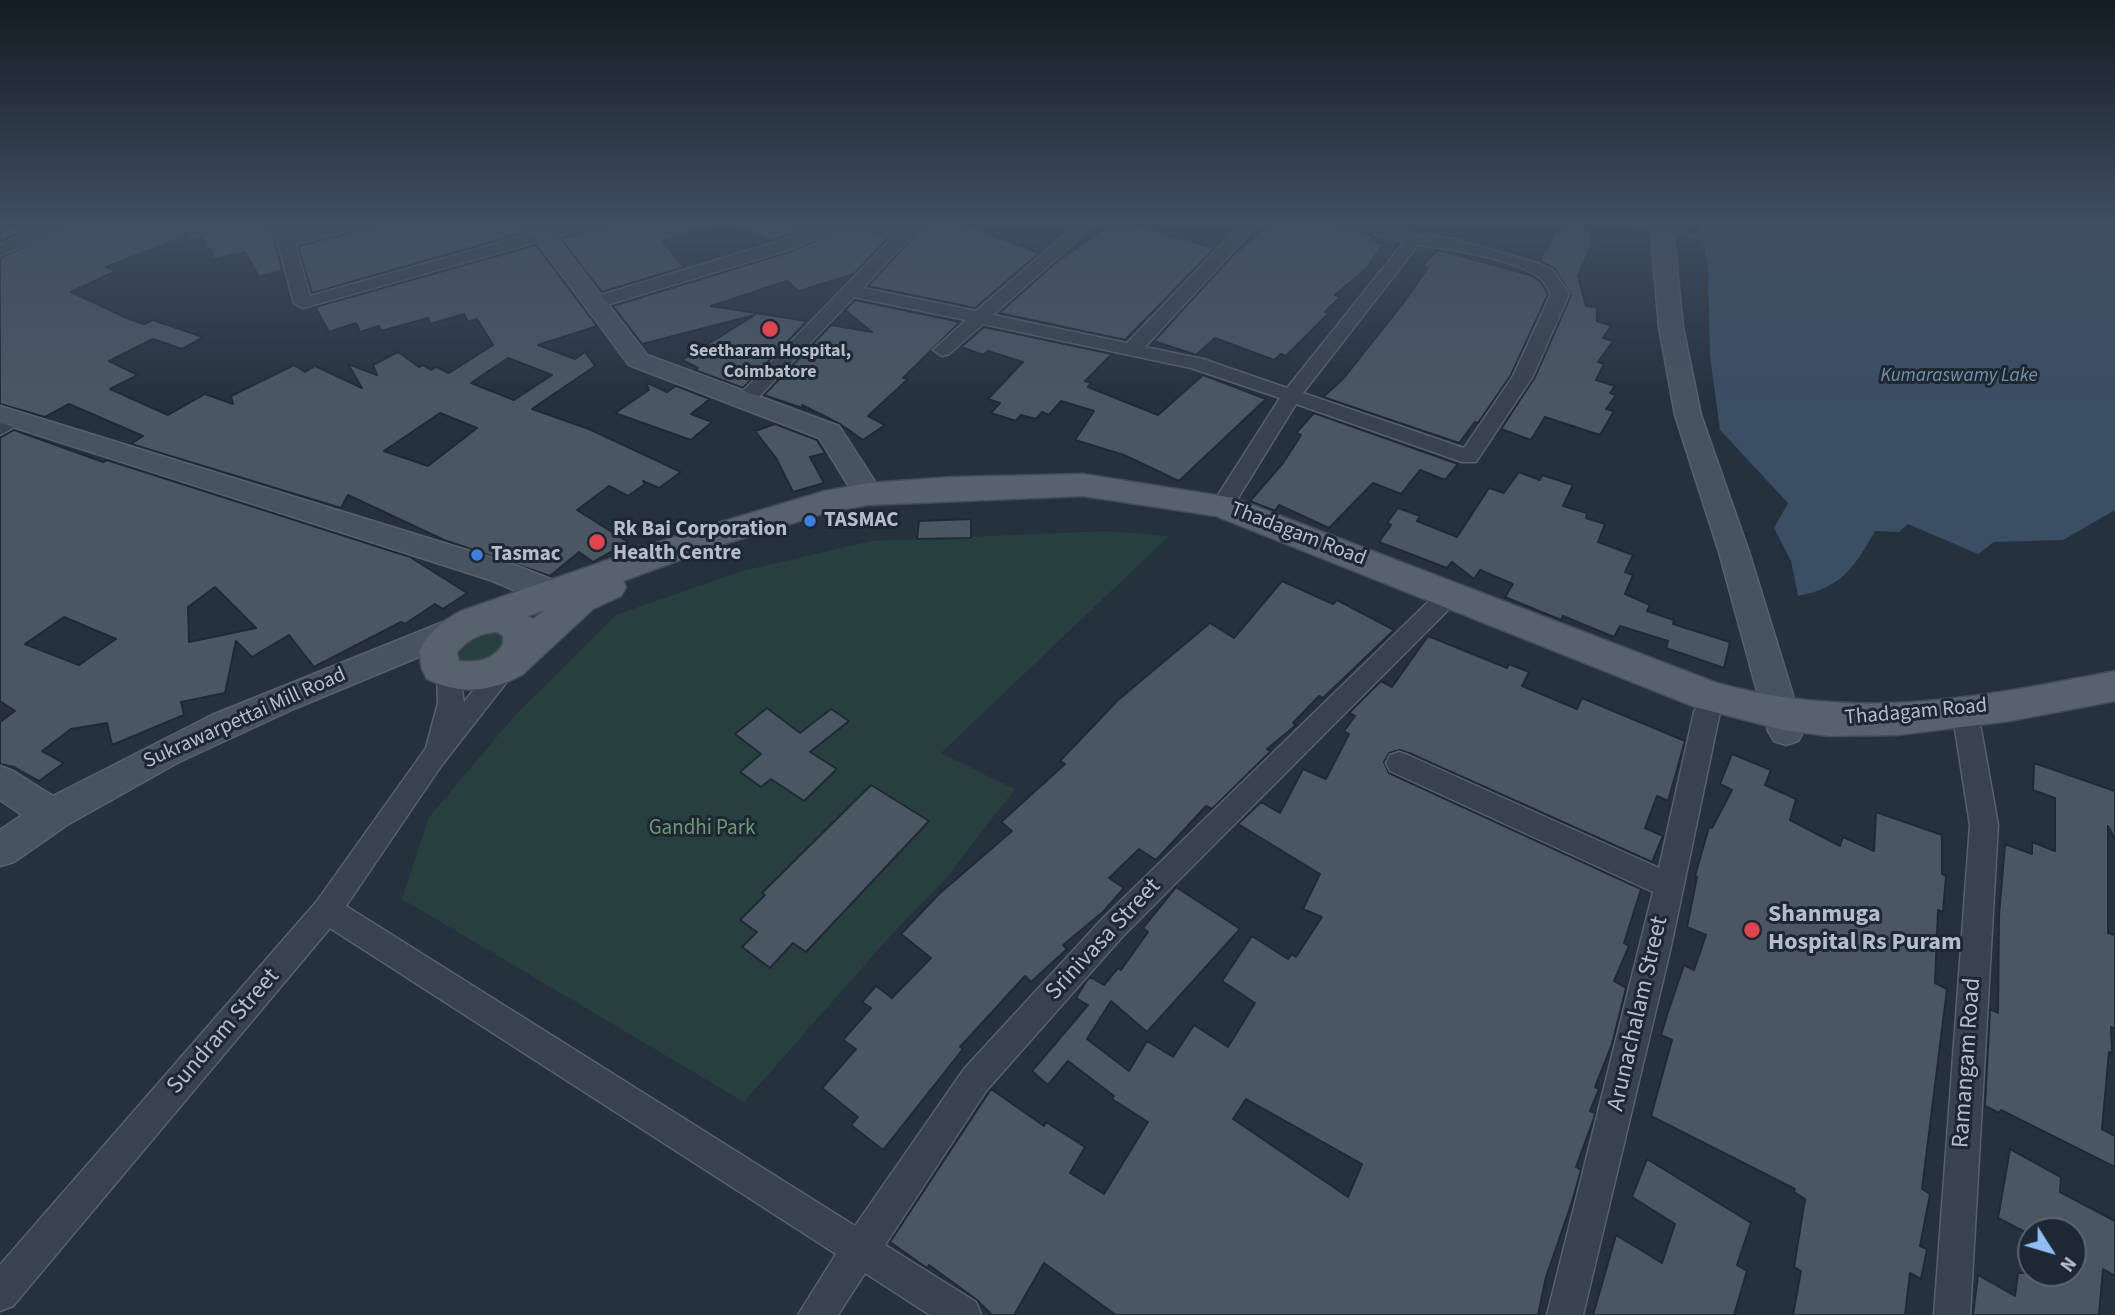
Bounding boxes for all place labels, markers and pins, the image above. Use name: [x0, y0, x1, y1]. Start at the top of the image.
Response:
marker: Seetharam Hospital, Coimbatore: [760, 319, 780, 339]
place label: Seetharam Hospital, Coimbatore: [689, 341, 851, 384]
place label: TASMAC: [824, 508, 899, 534]
marker: TASMAC: [802, 513, 818, 529]
place label: Rk Bai Corporation Health Centre: [613, 517, 787, 567]
marker: Rk Bai Corporation Health Centre: [587, 532, 607, 552]
place label: Tasmac: [491, 542, 561, 568]
marker: Tasmac: [469, 547, 485, 563]
place label: Shanmuga Hospital Rs Puram: [1768, 902, 1962, 958]
marker: Shanmuga Hospital Rs Puram: [1742, 920, 1762, 940]

